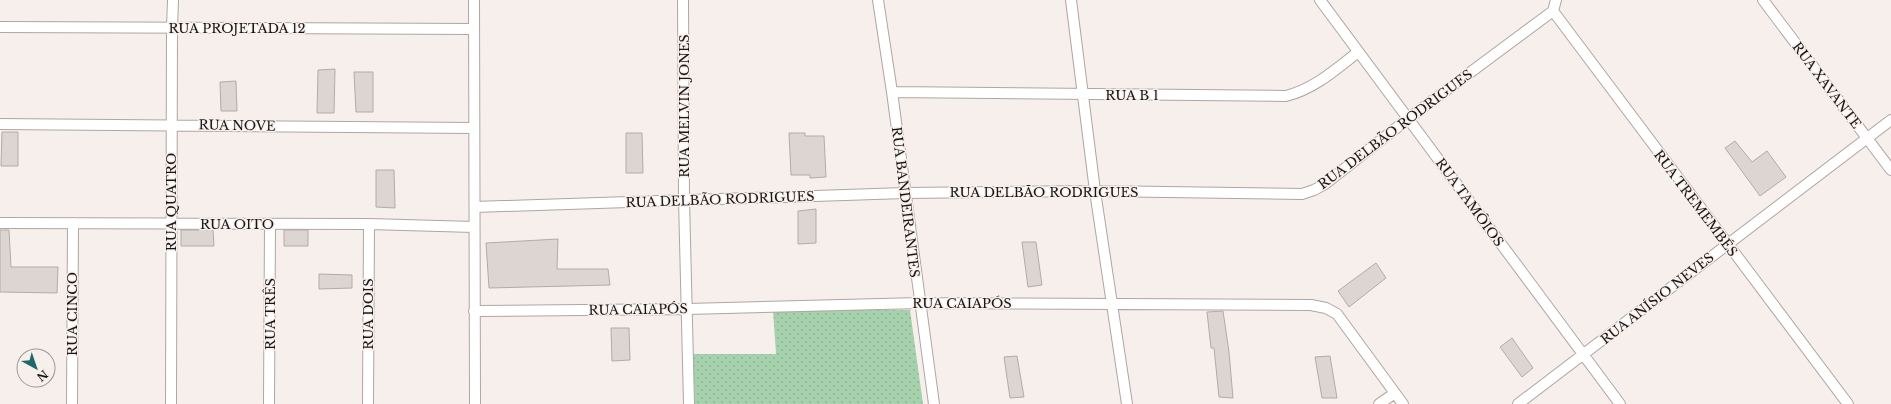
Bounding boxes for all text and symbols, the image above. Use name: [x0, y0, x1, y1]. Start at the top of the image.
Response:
street label: RUA PROJETADA 12: [168, 20, 306, 37]
street label: RUA MELVIN JONES: [676, 34, 693, 178]
street label: RUA XAVANTE: [1788, 39, 1865, 132]
street label: RUA DELBÃO RODRIGUES: [1315, 66, 1476, 193]
street label: RUA B 1: [1105, 87, 1159, 104]
street label: RUA NOVE: [198, 116, 276, 135]
street label: RUA BANDEIRANTES: [888, 126, 923, 278]
street label: RUA TREMEMBÉS: [1650, 147, 1741, 260]
street label: RUA QUATRO: [163, 153, 180, 251]
street label: RUA TAMÔIOS: [1432, 155, 1507, 250]
street label: RUA DELBÃO RODRIGUES: [950, 184, 1138, 201]
street label: RUA DELBÃO RODRIGUES: [625, 188, 815, 211]
street label: RUA OITO: [200, 216, 274, 233]
street label: RUA ANÍSIO NEVES: [1597, 249, 1717, 348]
street label: RUA CINCO: [64, 272, 81, 356]
street label: RUA TRÊS: [262, 278, 279, 350]
street label: RUA DOIS: [360, 278, 377, 350]
street label: RUA CAIAPÓS: [912, 295, 1012, 312]
street label: RUA CAIAPÓS: [588, 300, 688, 319]
north arrow: [16, 348, 56, 388]
text: N: [33, 367, 51, 385]

